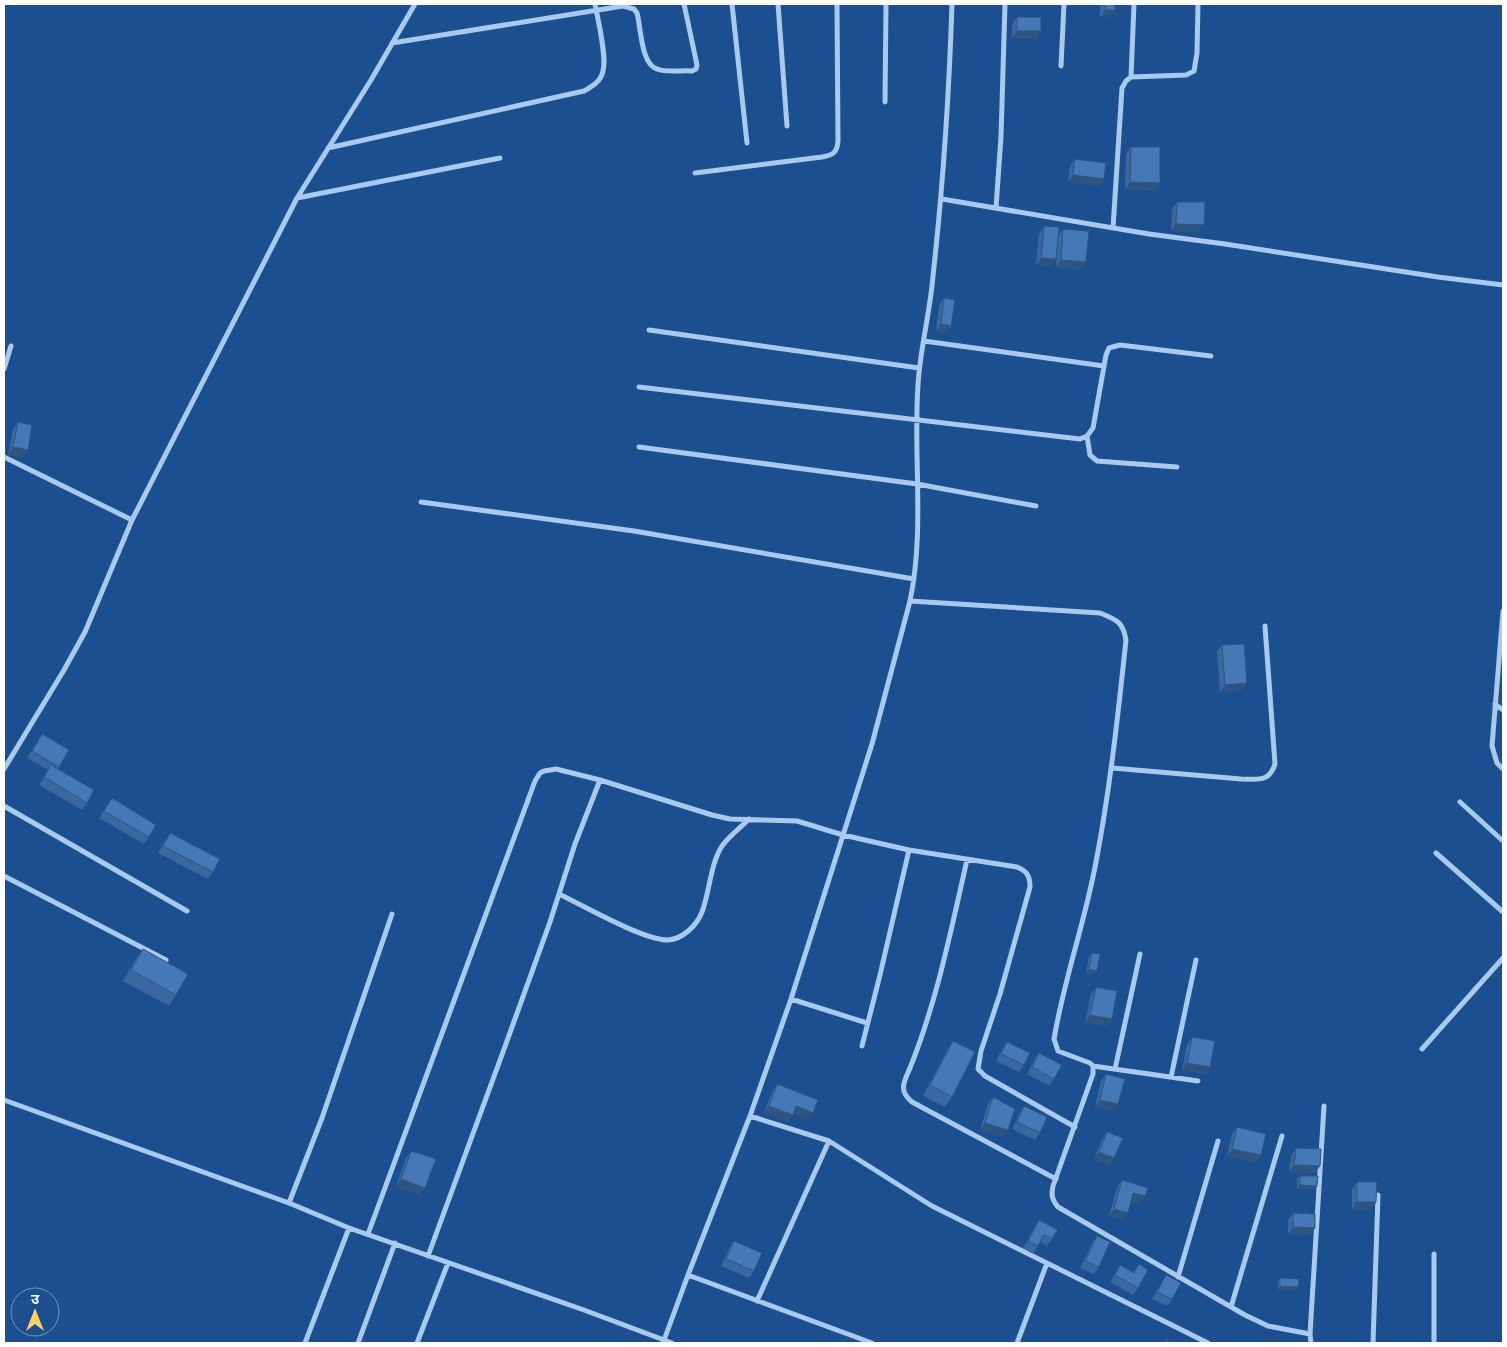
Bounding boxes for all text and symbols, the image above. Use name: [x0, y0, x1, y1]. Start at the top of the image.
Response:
north arrow: [10, 1287, 60, 1337]
text: उ: [31, 1290, 40, 1307]

